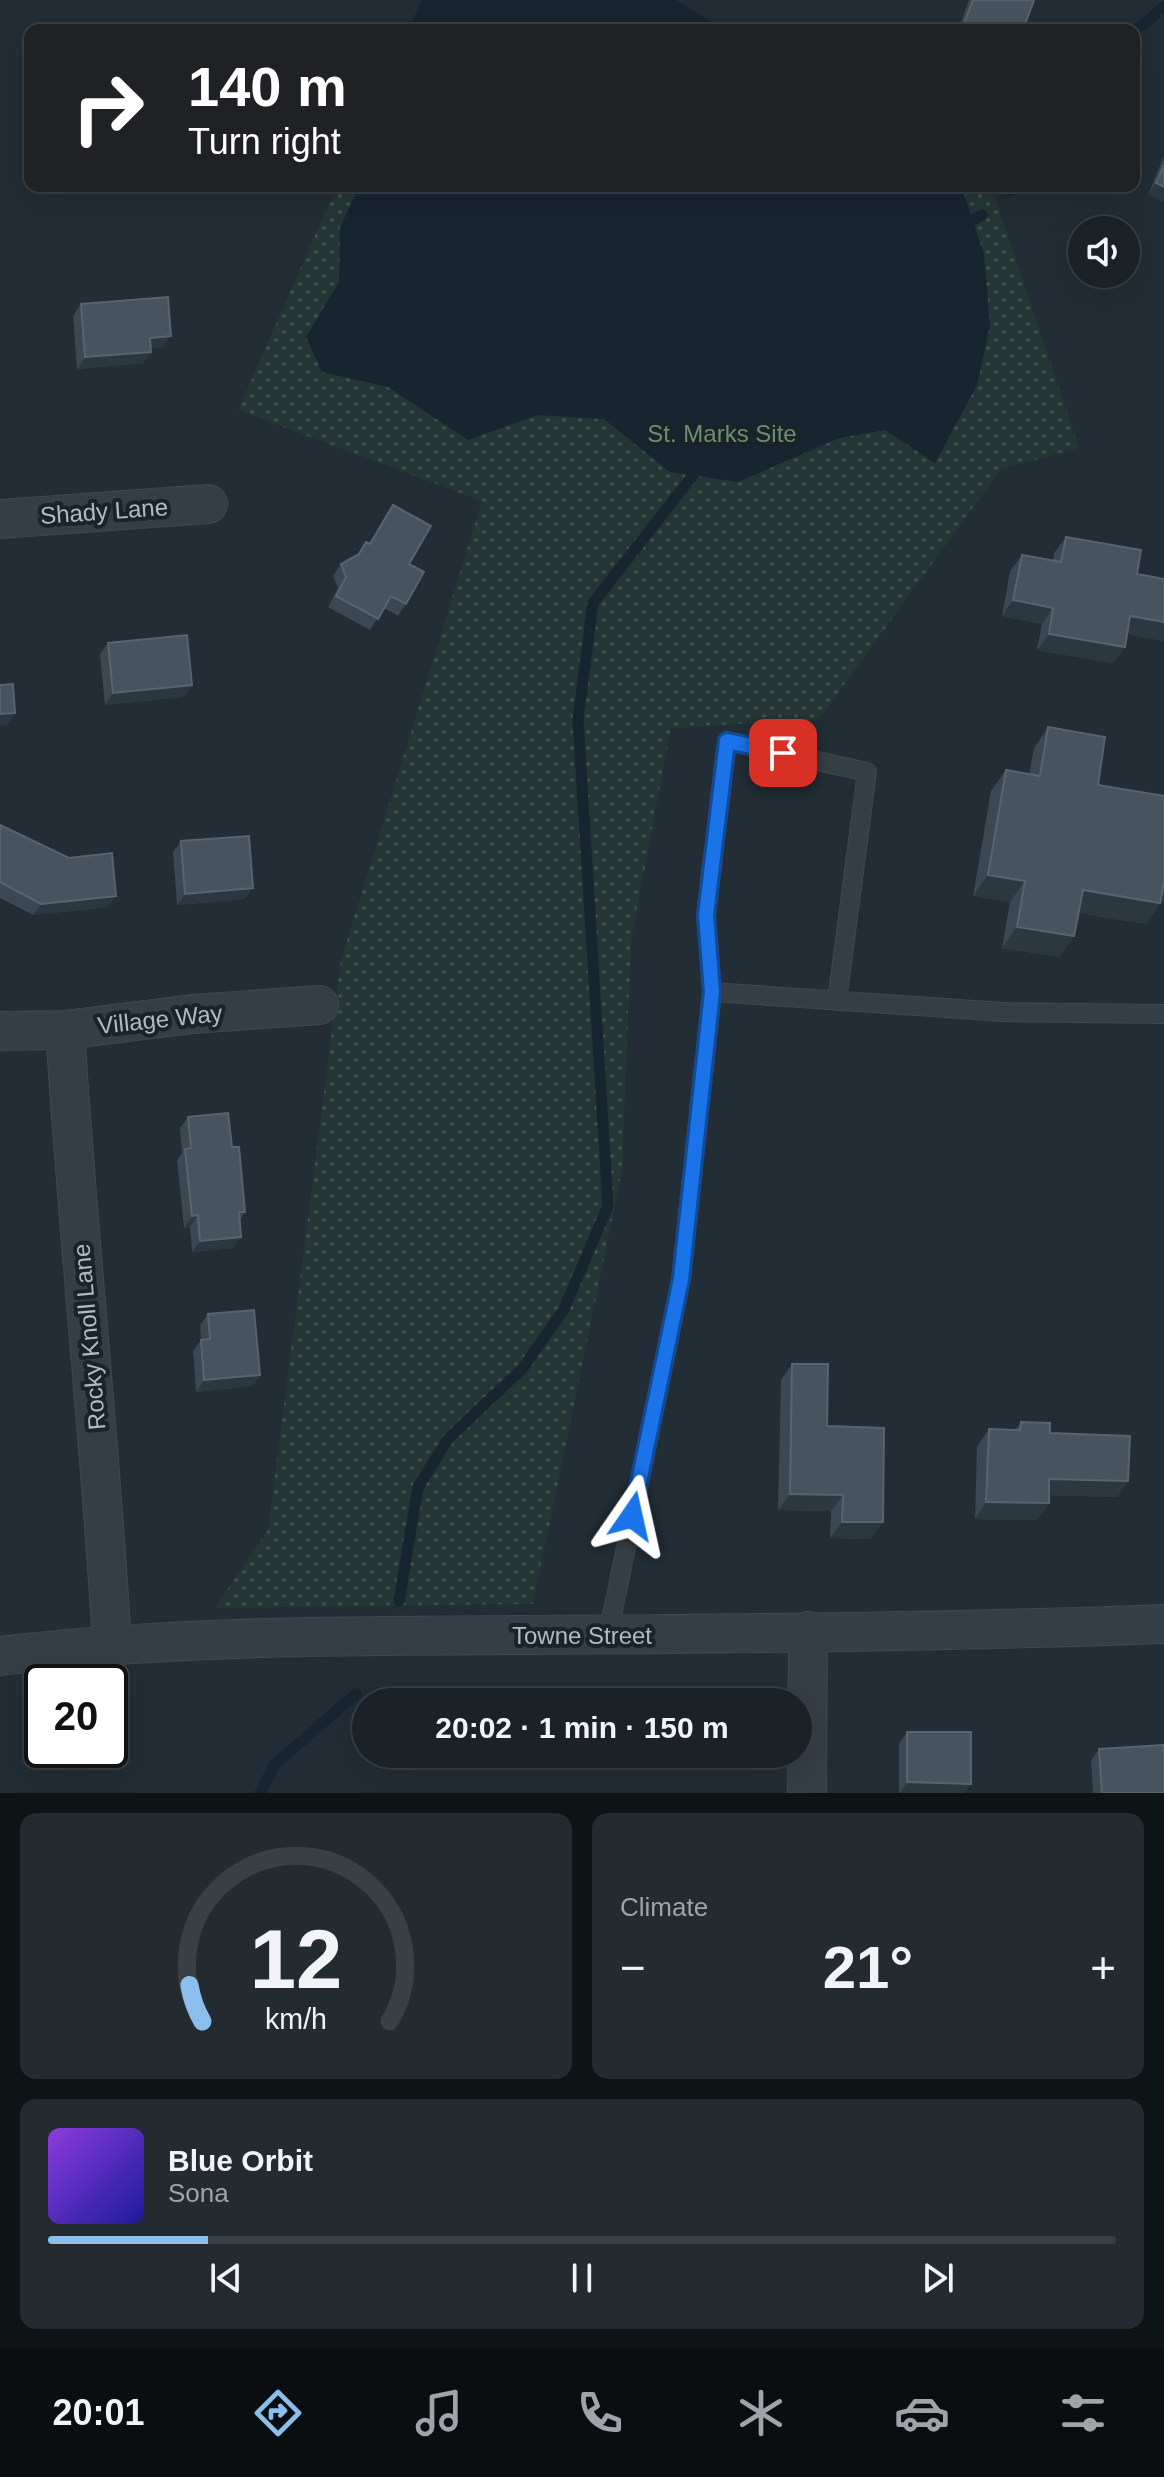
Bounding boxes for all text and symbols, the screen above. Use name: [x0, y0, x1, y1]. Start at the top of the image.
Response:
text: 140 m: [188, 55, 347, 118]
icon: right: [56, 56, 160, 160]
text: Turn right: [188, 121, 341, 162]
map controls: [1068, 216, 1140, 288]
button: sound: [1068, 216, 1140, 288]
park label: St. Marks Site: [647, 420, 797, 447]
street label: Shady Lane: [39, 493, 169, 529]
pin: [749, 719, 817, 787]
icon: arrive: [761, 731, 805, 775]
street label: Village Way: [96, 999, 224, 1039]
street label: Rocky Knoll Lane: [67, 1243, 111, 1431]
position arrow: [590, 1474, 674, 1558]
street label: Towne Street: [512, 1622, 652, 1649]
speed limit sign: 20: [24, 1664, 128, 1768]
text: 20:02 · 1 min · 150 m: [435, 1711, 729, 1744]
text: Climate: [620, 1892, 708, 1922]
text: 12: [250, 1913, 342, 2006]
text: 21°: [823, 1934, 913, 2001]
text: −: [620, 1943, 646, 1992]
text: +: [1090, 1943, 1116, 1992]
text: km/h: [265, 2003, 327, 2035]
text: Blue Orbit: [168, 2144, 313, 2177]
text: Sona: [168, 2178, 229, 2208]
icon: previous: [204, 2256, 248, 2300]
icon: pause: [560, 2256, 604, 2300]
icon: next: [916, 2256, 960, 2300]
icon: directions: [250, 2385, 306, 2441]
icon: music: [411, 2385, 467, 2441]
icon: phone: [572, 2385, 628, 2441]
icon: climate: [733, 2385, 789, 2441]
icon: car: [894, 2385, 950, 2441]
icon: filters: [1055, 2385, 1111, 2441]
text: 20:01: [53, 2392, 145, 2433]

